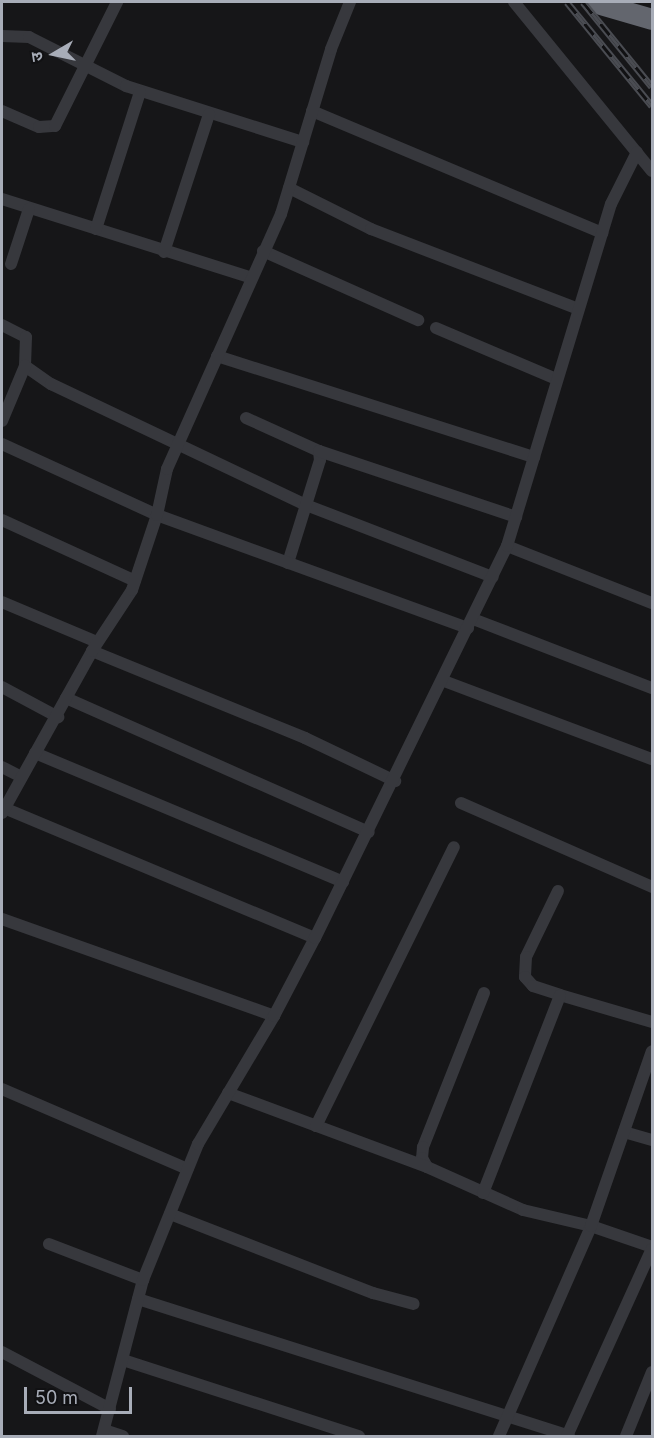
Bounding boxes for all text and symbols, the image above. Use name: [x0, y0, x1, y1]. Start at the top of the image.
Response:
north arrow: [24, 24, 84, 84]
text: उ: [26, 51, 47, 63]
scale bar: [27, 1375, 135, 1413]
text: 50 m: [35, 1387, 78, 1408]

